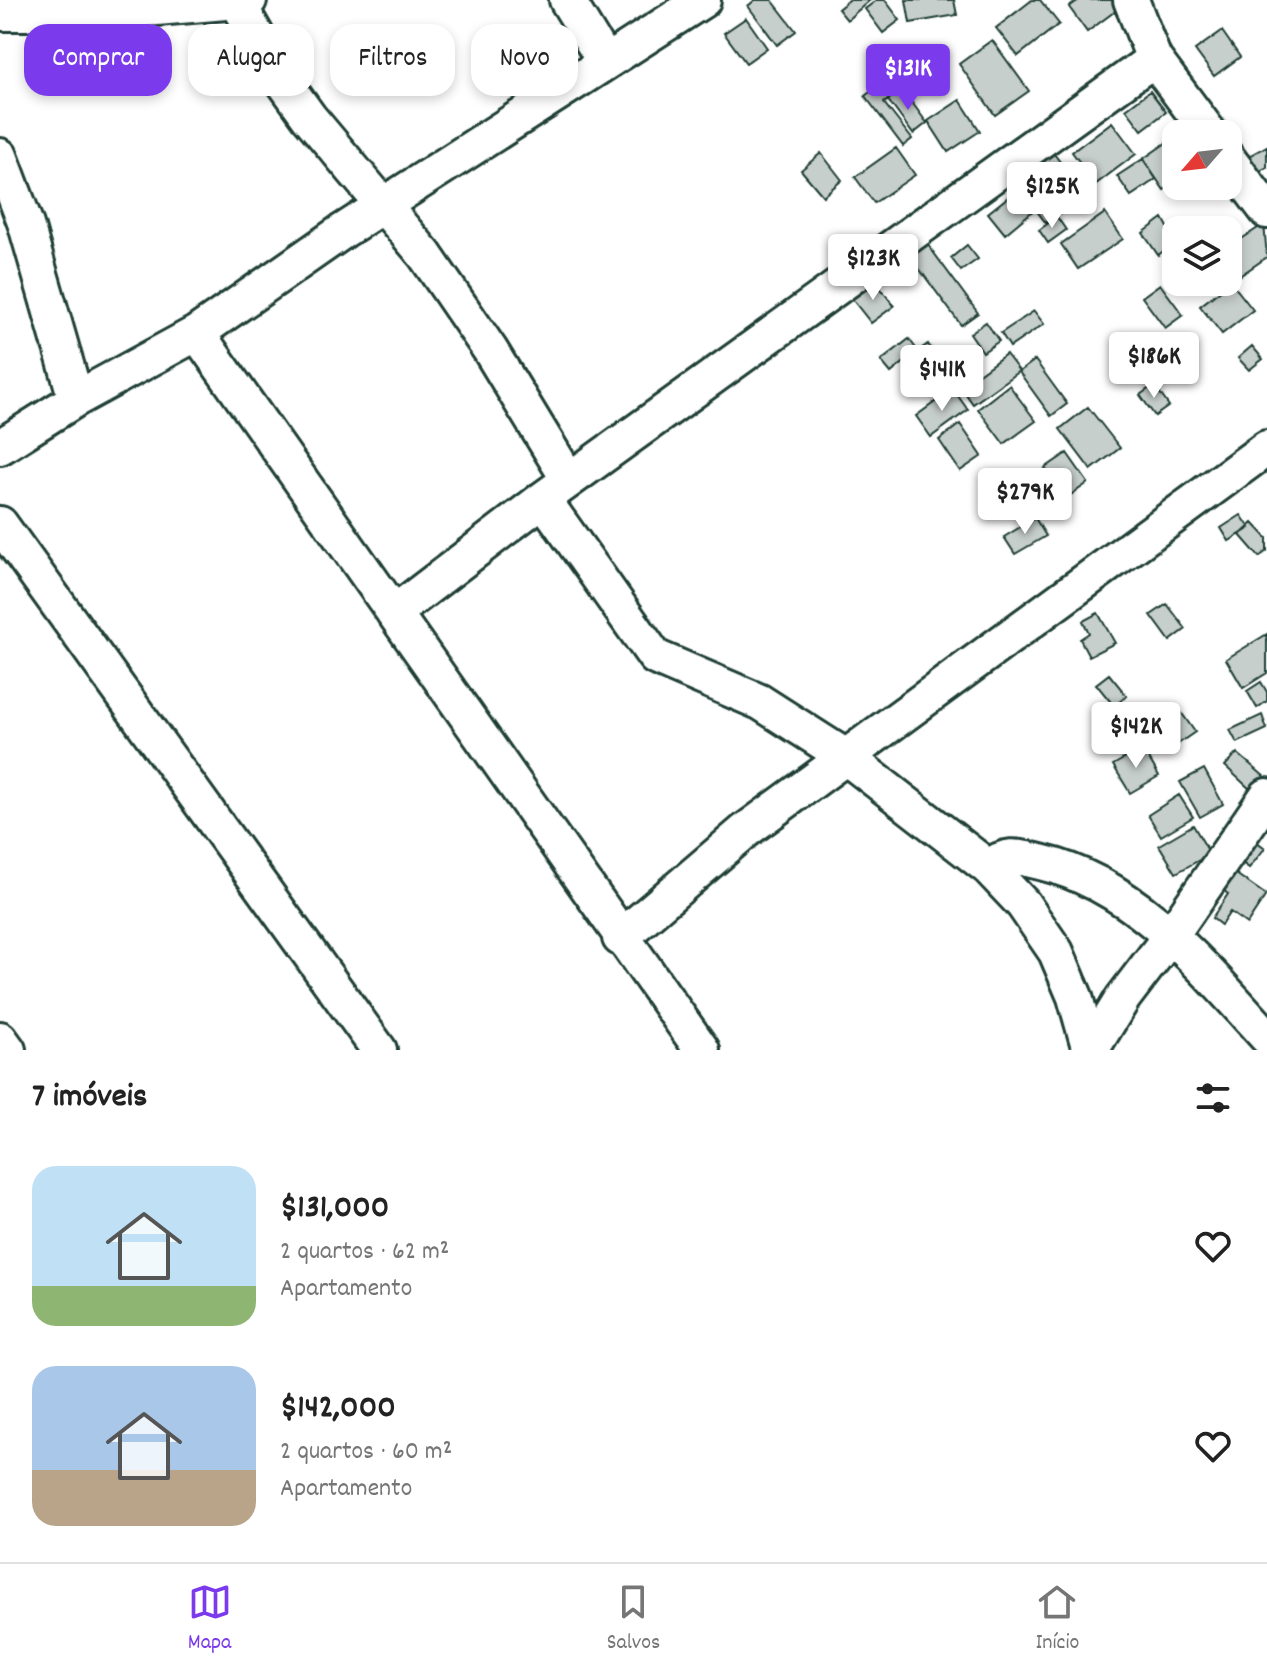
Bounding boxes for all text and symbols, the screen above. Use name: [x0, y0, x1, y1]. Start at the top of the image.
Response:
chip: Comprar: [24, 24, 172, 96]
chip: Alugar: [188, 24, 314, 96]
chip: Filtros: [330, 24, 455, 96]
chip: Novo: [471, 24, 578, 96]
pin: $131K: [852, 44, 964, 112]
text: $131K: [884, 51, 932, 88]
north arrow: [1162, 120, 1242, 200]
map controls: [1162, 120, 1242, 296]
pin: $125K: [996, 162, 1108, 230]
text: $125K: [1025, 169, 1079, 206]
button: layers: [1162, 216, 1242, 296]
pin: $123K: [817, 234, 929, 302]
text: $123K: [846, 241, 900, 278]
pin: $186K: [1098, 332, 1210, 400]
text: $186K: [1127, 339, 1181, 376]
pin: $141K: [886, 345, 998, 413]
text: $141K: [918, 352, 966, 389]
pin: $279K: [969, 468, 1081, 536]
text: $279K: [996, 475, 1054, 512]
pin: $142K: [1080, 702, 1192, 770]
text: $142K: [1109, 709, 1163, 746]
text: 7 imóveis: [32, 1074, 147, 1123]
icon: filters: [1191, 1076, 1235, 1120]
text: $131,000: [280, 1185, 389, 1234]
icon: home: [96, 1198, 192, 1294]
icon: heart: [1191, 1224, 1235, 1268]
text: 2 quartos · 62 m²: [280, 1234, 449, 1271]
text: Apartamento: [280, 1271, 412, 1308]
text: $142,000: [280, 1385, 396, 1434]
icon: home: [96, 1398, 192, 1494]
icon: heart: [1191, 1424, 1235, 1468]
text: 2 quartos · 60 m²: [280, 1434, 452, 1471]
text: Apartamento: [280, 1471, 412, 1508]
tab: Mapa: [188, 1580, 232, 1659]
tab: Salvos: [607, 1580, 660, 1659]
tab: Início: [1035, 1580, 1079, 1659]

